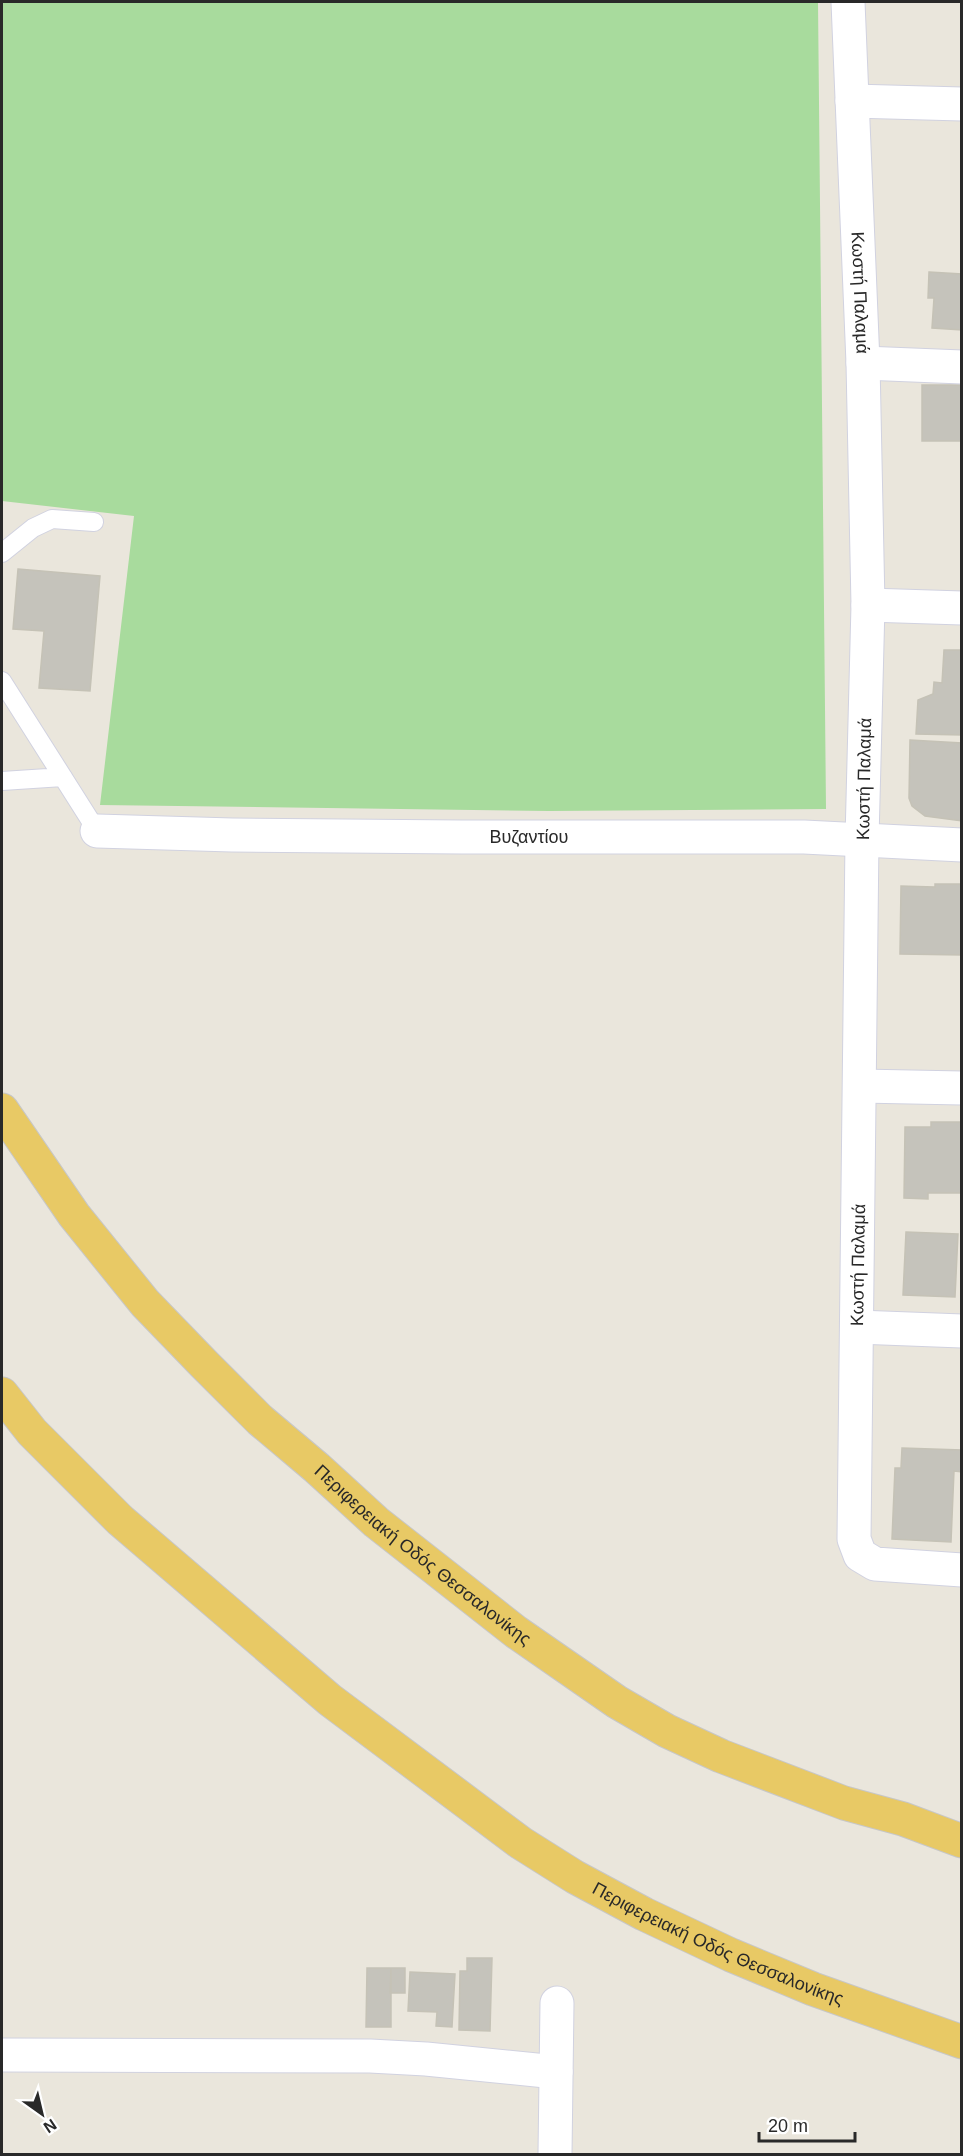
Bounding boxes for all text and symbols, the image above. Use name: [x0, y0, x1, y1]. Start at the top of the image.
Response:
street label: Κωστή Παλαμά: [848, 231, 873, 354]
street label: Κωστή Παλαμά: [853, 718, 875, 840]
street label: Βυζαντίου: [489, 827, 568, 847]
street label: Κωστή Παλαμά: [847, 1204, 869, 1326]
street label: Περιφερειακή Οδός Θεσσαλονίκης: [310, 1461, 535, 1649]
street label: Περιφερειακή Οδός Θεσσαλονίκης: [589, 1878, 847, 2009]
north arrow: [12, 2084, 72, 2144]
scale bar: [759, 2105, 855, 2143]
text: N: [41, 2116, 60, 2136]
text: 20 m: [768, 2116, 808, 2136]

